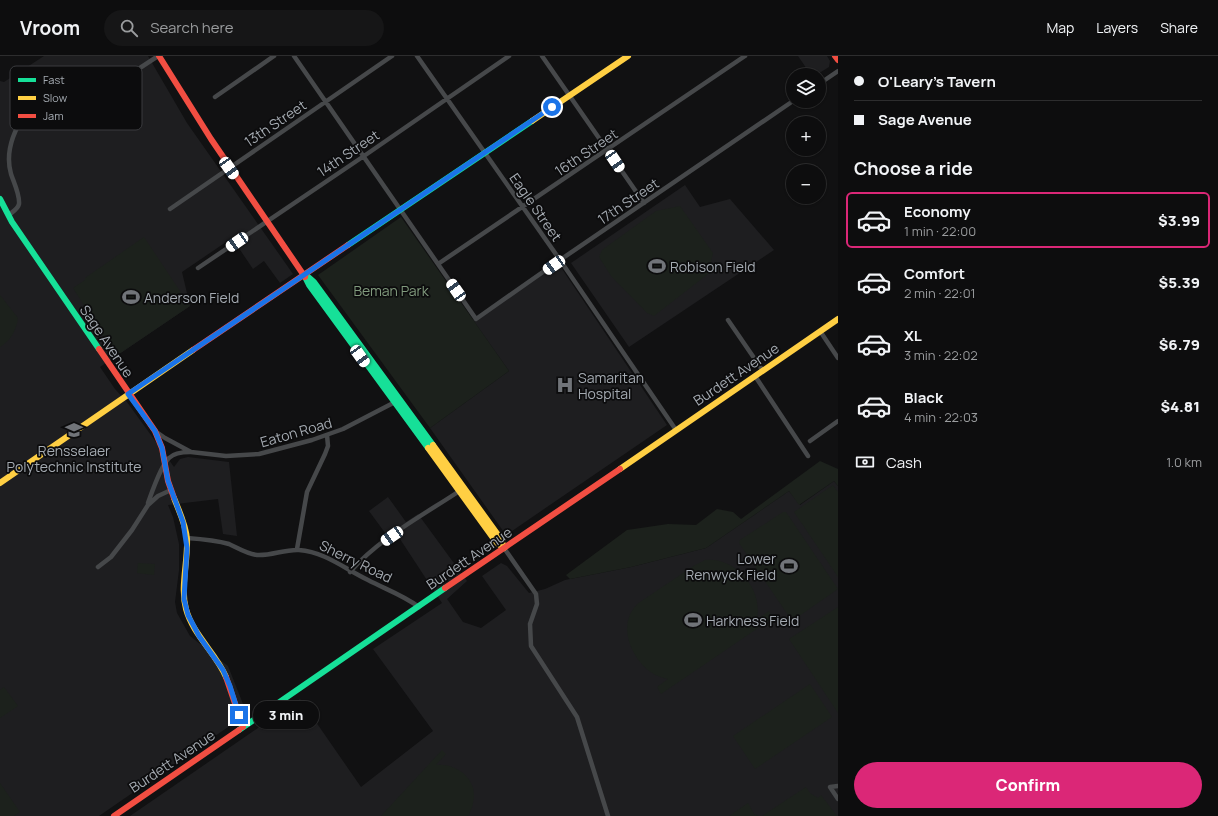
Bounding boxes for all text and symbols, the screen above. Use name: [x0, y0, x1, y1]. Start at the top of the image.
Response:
search box: [104, 10, 384, 46]
text: Vroom: [20, 15, 80, 41]
icon: search: [118, 17, 140, 39]
text: Search here: [150, 17, 234, 38]
text: Map: [1046, 18, 1074, 37]
text: Layers: [1096, 18, 1138, 37]
text: Share: [1160, 18, 1198, 37]
legend: [10, 66, 142, 130]
map controls: [786, 68, 826, 204]
button: layers: [786, 68, 826, 108]
text: O'Leary's Tavern: [878, 71, 996, 92]
text: Fast: [43, 72, 65, 87]
text: Slow: [43, 90, 68, 105]
street label: 13th Street: [240, 95, 310, 151]
route start: [543, 98, 561, 116]
text: Jam: [43, 108, 64, 123]
text: Sage Avenue: [878, 109, 972, 130]
button: +: [786, 116, 826, 156]
street label: 16th Street: [551, 124, 621, 180]
street label: 14th Street: [313, 125, 383, 181]
car: [603, 148, 627, 174]
car: [217, 155, 241, 181]
text: Choose a ride: [854, 156, 973, 180]
button: −: [786, 164, 826, 204]
street label: Eagle Street: [505, 169, 567, 245]
street label: 17th Street: [594, 173, 663, 229]
text: Economy: [904, 201, 971, 222]
icon: car: [856, 202, 892, 238]
text: $3.99: [1158, 210, 1200, 231]
text: 1 min · 22:00: [904, 222, 976, 240]
car: [224, 230, 250, 254]
car: [541, 253, 567, 277]
sports icon: Robison Field: [647, 256, 667, 276]
place label: Robison Field: [670, 257, 755, 276]
text: Comfort: [904, 263, 965, 284]
icon: car: [856, 264, 892, 300]
text: $5.39: [1159, 272, 1200, 293]
car: [444, 277, 468, 303]
park label: Beman Park: [353, 281, 430, 300]
text: 2 min · 22:01: [904, 284, 976, 302]
sports icon: Anderson Field: [121, 287, 141, 307]
place label: Anderson Field: [144, 288, 239, 307]
street label: Sage Avenue: [76, 301, 138, 381]
text: XL: [904, 325, 922, 346]
icon: car: [856, 326, 892, 362]
text: $6.79: [1159, 334, 1200, 355]
street label: Burdett Avenue: [689, 338, 783, 410]
car: [348, 343, 372, 369]
text: 3 min · 22:02: [904, 346, 978, 364]
place label: Samaritan Hospital: [578, 368, 644, 403]
hospital icon: Samaritan Hospital: [555, 375, 575, 395]
text: Black: [904, 387, 943, 408]
icon: car: [856, 388, 892, 424]
text: $4.81: [1161, 396, 1200, 417]
text: 4 min · 22:03: [904, 408, 978, 426]
street label: Eaton Road: [258, 413, 334, 451]
school or university icon: Rensselaer Polytechnic Institute: [64, 420, 84, 440]
place label: Rensselaer Polytechnic Institute: [7, 441, 141, 476]
icon: cash: [854, 451, 876, 473]
text: Cash: [886, 452, 922, 473]
text: 1.0 km: [1166, 453, 1202, 471]
street label: Burdett Avenue: [422, 522, 516, 594]
car: [379, 524, 405, 548]
street label: Sherry Road: [317, 535, 395, 587]
place label: Lower Renwyck Field: [686, 549, 776, 584]
sports icon: Lower Renwyck Field: [779, 556, 799, 576]
sports icon: Harkness Field: [683, 610, 703, 630]
place label: Harkness Field: [706, 611, 799, 630]
callout: 3 min: [253, 701, 319, 729]
route end: [230, 706, 248, 724]
text: 3 min: [269, 706, 303, 724]
street label: Burdett Avenue: [125, 725, 219, 797]
button: Confirm: [854, 762, 1202, 808]

